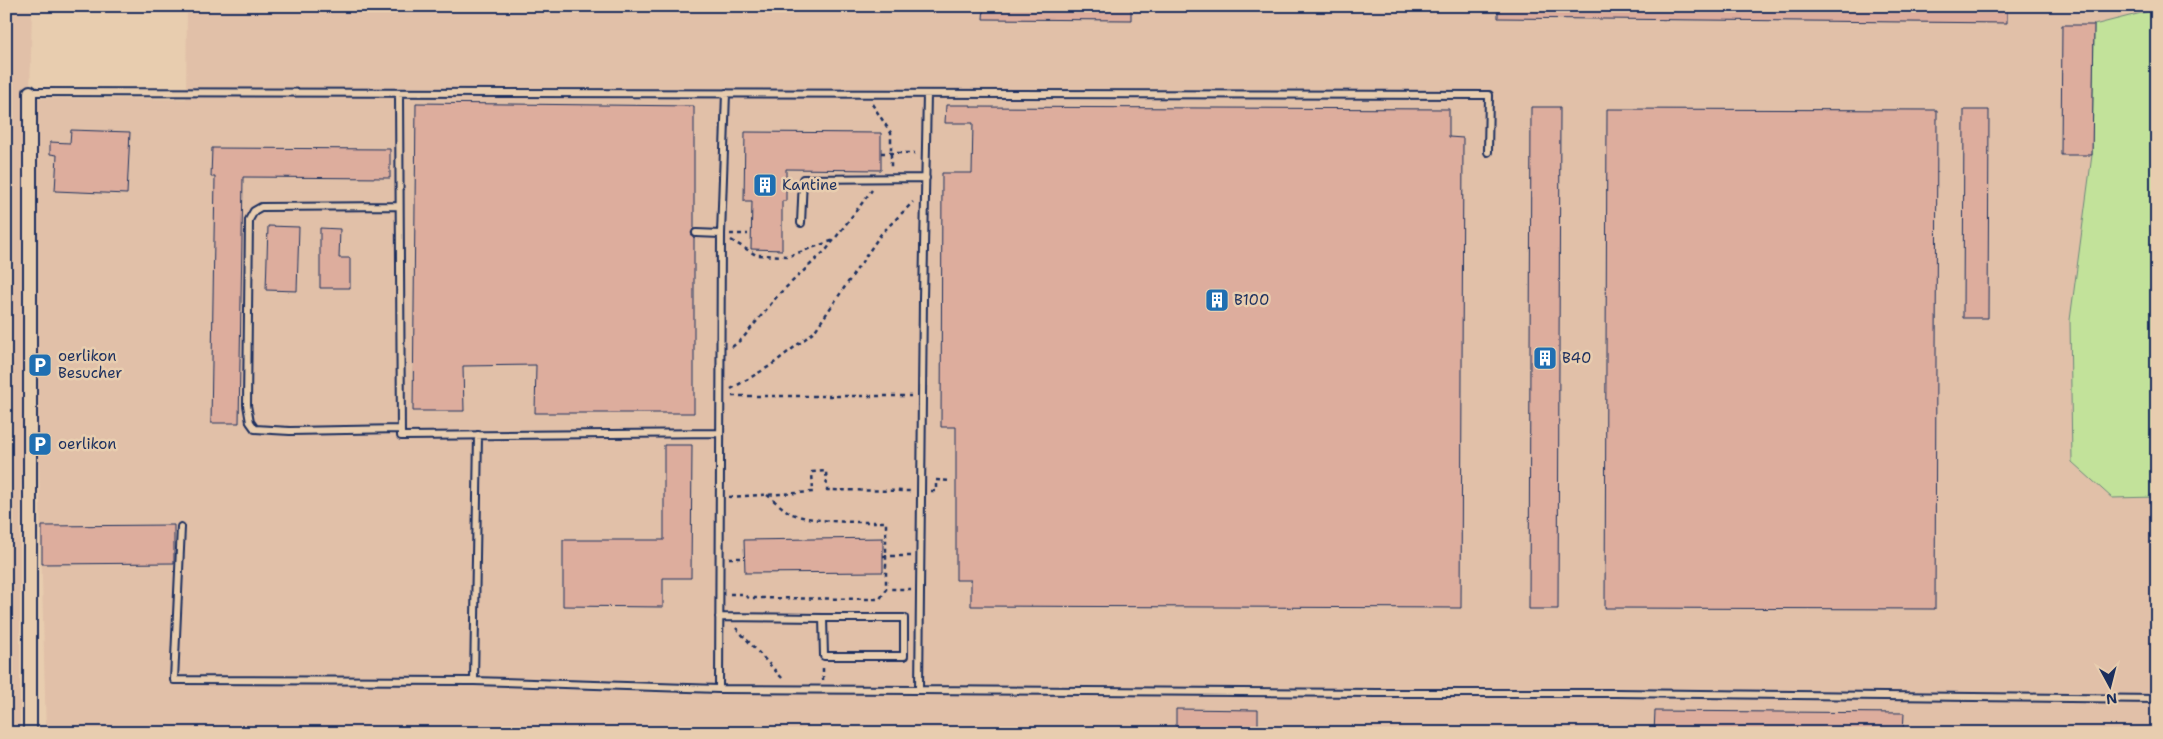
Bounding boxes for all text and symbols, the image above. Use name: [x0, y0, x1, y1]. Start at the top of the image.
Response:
building icon: Kantine: [752, 172, 778, 198]
place label: Kantine: [782, 175, 838, 195]
building icon: B100: [1204, 287, 1230, 313]
place label: B100: [1234, 290, 1270, 310]
building icon: B40: [1532, 345, 1558, 371]
place label: oerlikon Besucher: [58, 346, 122, 383]
place label: B40: [1562, 348, 1591, 368]
parking icon: oerlikon Besucher: [27, 352, 53, 378]
parking icon: oerlikon: [27, 431, 53, 457]
place label: oerlikon: [58, 434, 117, 454]
north arrow: [2086, 662, 2136, 712]
text: N: [2105, 689, 2118, 709]

